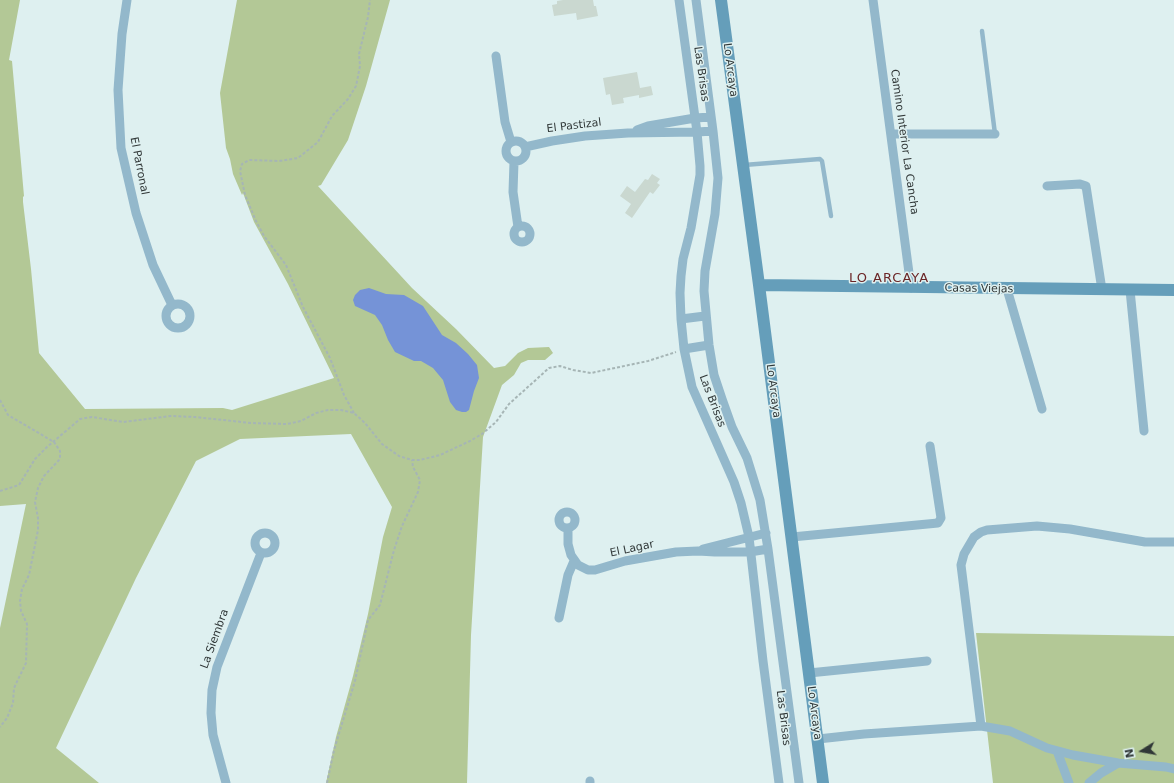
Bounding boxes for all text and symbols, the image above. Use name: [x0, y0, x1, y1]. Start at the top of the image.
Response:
street label: Lo Arcaya: [720, 42, 740, 98]
street label: Las Brisas: [691, 46, 711, 102]
street label: Camino Interior La Cancha: [887, 69, 921, 215]
street label: El Pastizal: [546, 116, 602, 136]
street label: El Parronal: [127, 136, 151, 196]
district label: LO ARCAYA: [849, 271, 929, 287]
street label: Casas Viejas: [945, 282, 1013, 296]
street label: Lo Arcaya: [763, 363, 783, 419]
street label: Las Brisas: [696, 373, 728, 429]
street label: El Lagar: [609, 538, 655, 560]
street label: La Siembra: [198, 608, 232, 670]
street label: Lo Arcaya: [804, 685, 824, 741]
street label: Las Brisas: [773, 690, 793, 746]
north arrow: [1122, 731, 1162, 771]
text: N: [1122, 748, 1137, 759]

